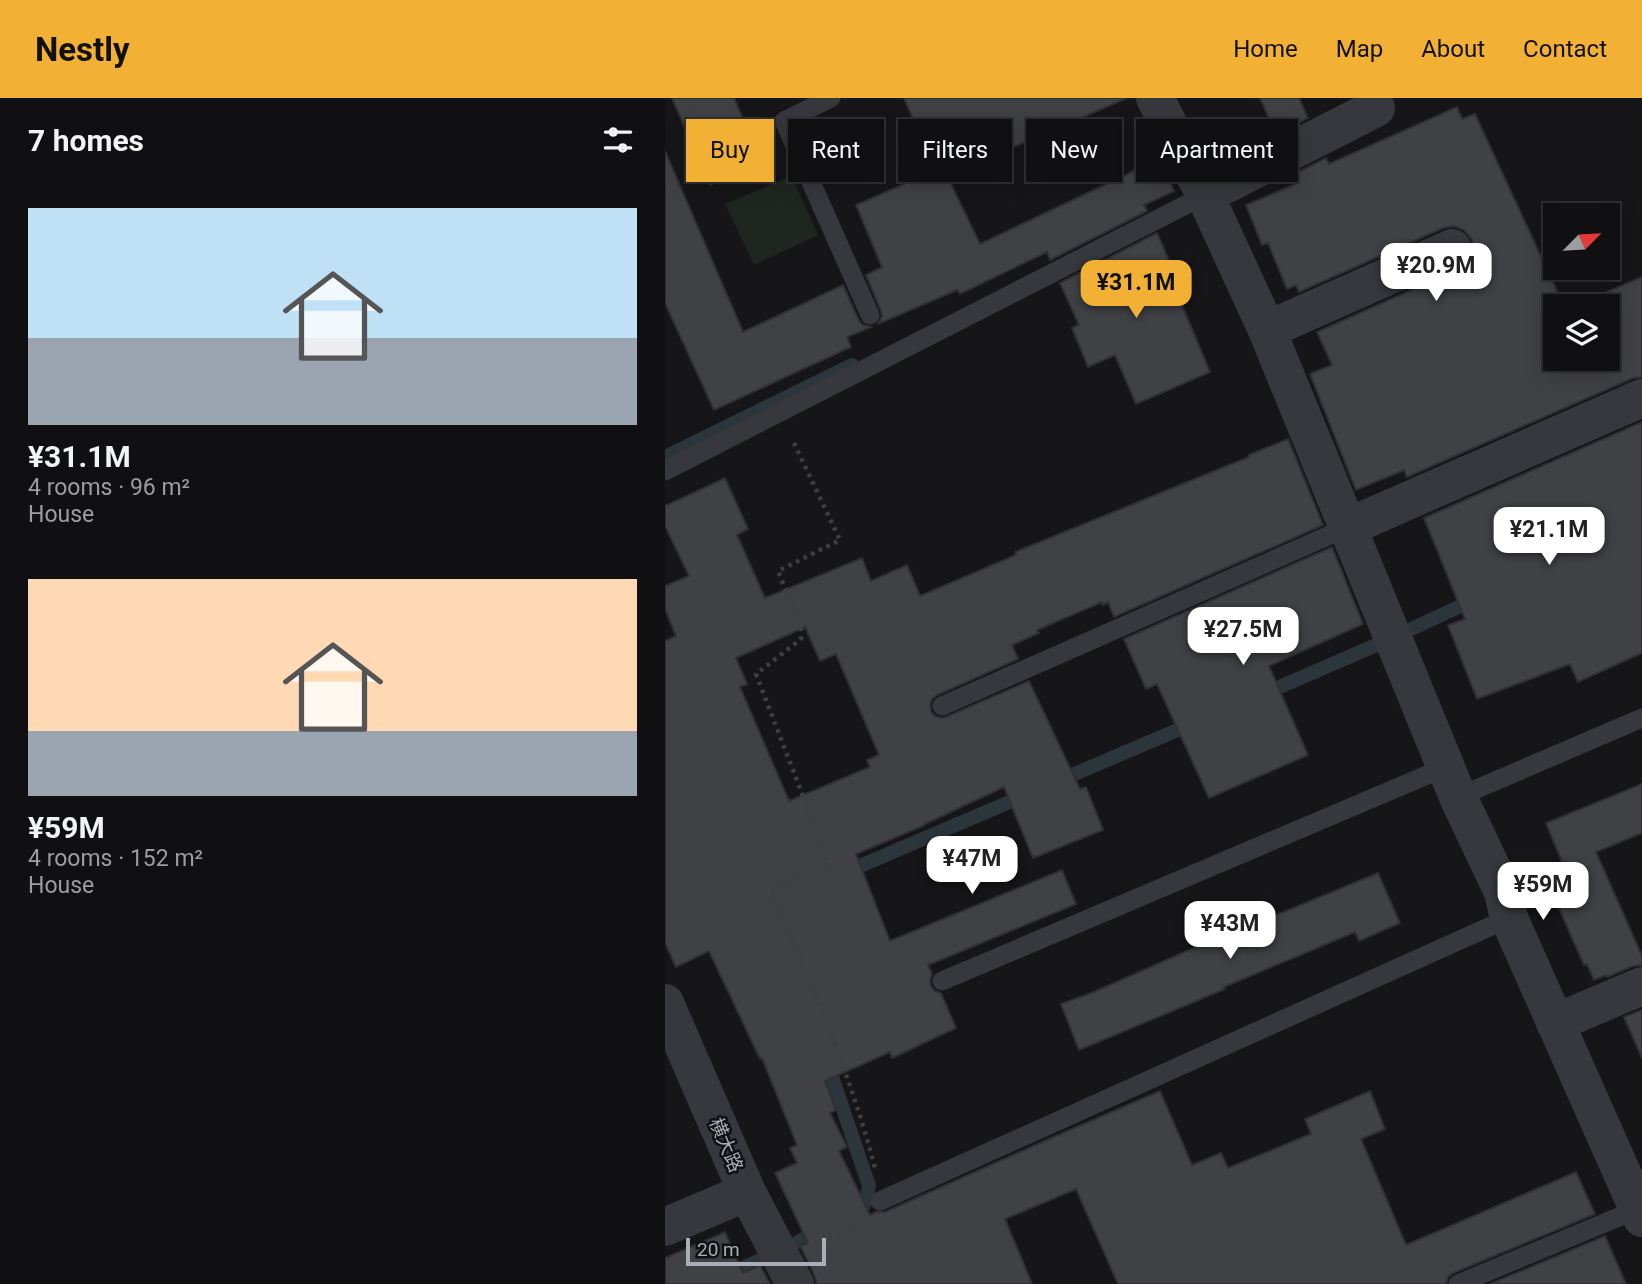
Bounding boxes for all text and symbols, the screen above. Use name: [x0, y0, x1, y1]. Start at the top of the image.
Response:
text: Nestly: [35, 30, 130, 69]
text: Home: [1233, 35, 1298, 63]
text: Map: [1336, 35, 1383, 63]
text: About: [1421, 35, 1485, 63]
text: Contact: [1523, 35, 1607, 63]
chip: Buy: [686, 119, 774, 182]
chip: Rent: [788, 119, 884, 182]
chip: Filters: [898, 119, 1012, 182]
chip: New: [1026, 119, 1122, 182]
chip: Apartment: [1136, 119, 1298, 182]
icon: filters: [599, 121, 637, 159]
text: 7 homes: [28, 123, 144, 158]
north arrow: [1543, 203, 1621, 280]
map controls: [1543, 203, 1620, 371]
pin: ¥20.9M: [1379, 244, 1493, 303]
text: ¥20.9M: [1397, 252, 1475, 279]
icon: home: [270, 253, 396, 379]
pin: ¥31.1M: [1079, 260, 1193, 320]
text: ¥31.1M: [1097, 269, 1175, 296]
button: layers: [1543, 294, 1620, 371]
text: ¥31.1M: [28, 439, 131, 474]
text: 4 rooms · 96 m²: [28, 474, 190, 501]
text: House: [28, 501, 94, 528]
pin: ¥21.1M: [1492, 508, 1606, 567]
text: ¥21.1M: [1510, 516, 1588, 543]
pin: ¥27.5M: [1186, 608, 1300, 667]
text: ¥27.5M: [1204, 616, 1282, 643]
icon: home: [270, 624, 396, 750]
text: ¥59M: [28, 810, 105, 845]
pin: ¥47M: [931, 836, 1013, 896]
text: 4 rooms · 152 m²: [28, 845, 203, 872]
text: ¥47M: [943, 845, 1001, 872]
pin: ¥59M: [1502, 862, 1584, 922]
text: ¥59M: [1514, 871, 1572, 898]
text: House: [28, 872, 94, 899]
pin: ¥43M: [1189, 902, 1271, 961]
text: ¥43M: [1201, 910, 1259, 937]
street label: 横大路: [704, 1114, 748, 1176]
scale bar: [686, 1235, 826, 1267]
text: 20 m: [697, 1238, 740, 1261]

